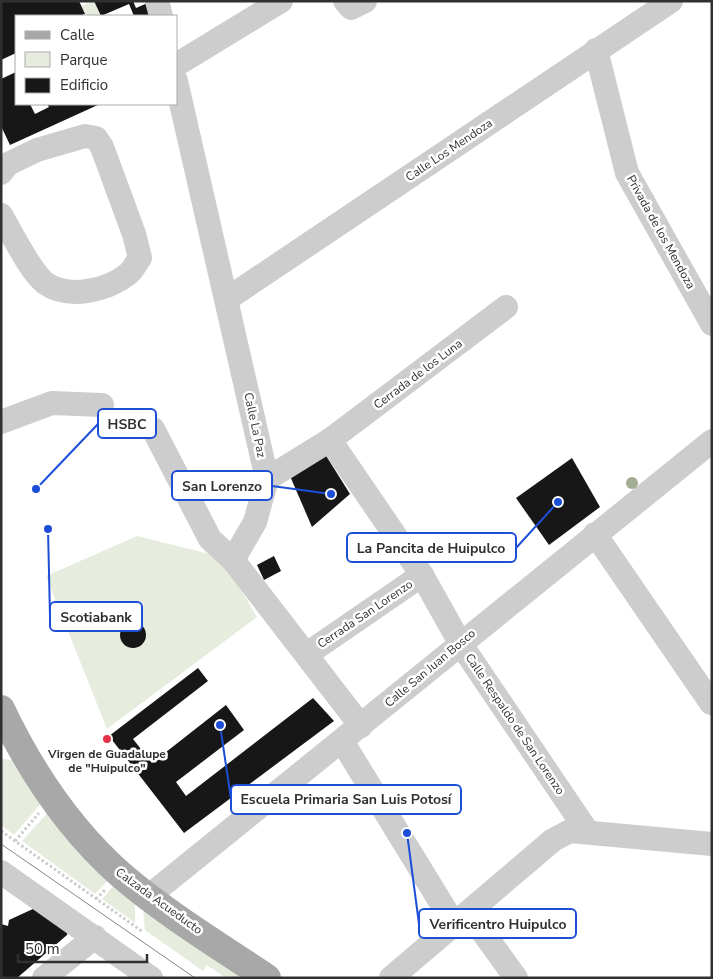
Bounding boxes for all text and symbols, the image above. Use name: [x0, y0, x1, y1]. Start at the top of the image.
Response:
legend: [15, 15, 178, 105]
text: Calle: [60, 25, 95, 45]
text: Parque: [60, 50, 108, 70]
text: Edificio: [60, 75, 108, 95]
street label: Calle Los Mendoza: [402, 115, 496, 185]
street label: Privada de los Mendoza: [623, 172, 699, 292]
street label: Cerrada de los Luna: [370, 335, 466, 413]
street label: Calle La Paz: [240, 391, 270, 459]
callout: HSBC: [98, 409, 156, 438]
text: HSBC: [108, 415, 147, 434]
callout: San Lorenzo: [172, 471, 272, 500]
text: San Lorenzo: [182, 477, 262, 496]
callout: La Pancita de Huipulco: [347, 533, 516, 562]
text: La Pancita de Huipulco: [357, 539, 505, 558]
street label: Cerrada San Lorenzo: [314, 576, 416, 652]
callout: Scotiabank: [50, 602, 142, 631]
text: Scotiabank: [60, 608, 132, 627]
street label: Calle San Juan Bosco: [381, 625, 479, 711]
street label: Calle Respaldo de San Lorenzo: [462, 650, 569, 798]
marker: Virgen de Guadalupe de "Huipulco": [101, 733, 113, 745]
place label: Virgen de Guadalupe de "Huipulco": [47, 746, 166, 776]
callout: Escuela Primaria San Luis Potosí: [231, 785, 461, 814]
text: Escuela Primaria San Luis Potosí: [241, 790, 453, 809]
street label: Calzada Acueducto: [112, 864, 206, 938]
callout: Verificentro Huipulco: [419, 909, 576, 938]
text: Verificentro Huipulco: [428, 915, 567, 934]
scale bar: [18, 932, 146, 964]
text: 50 m: [25, 939, 60, 959]

